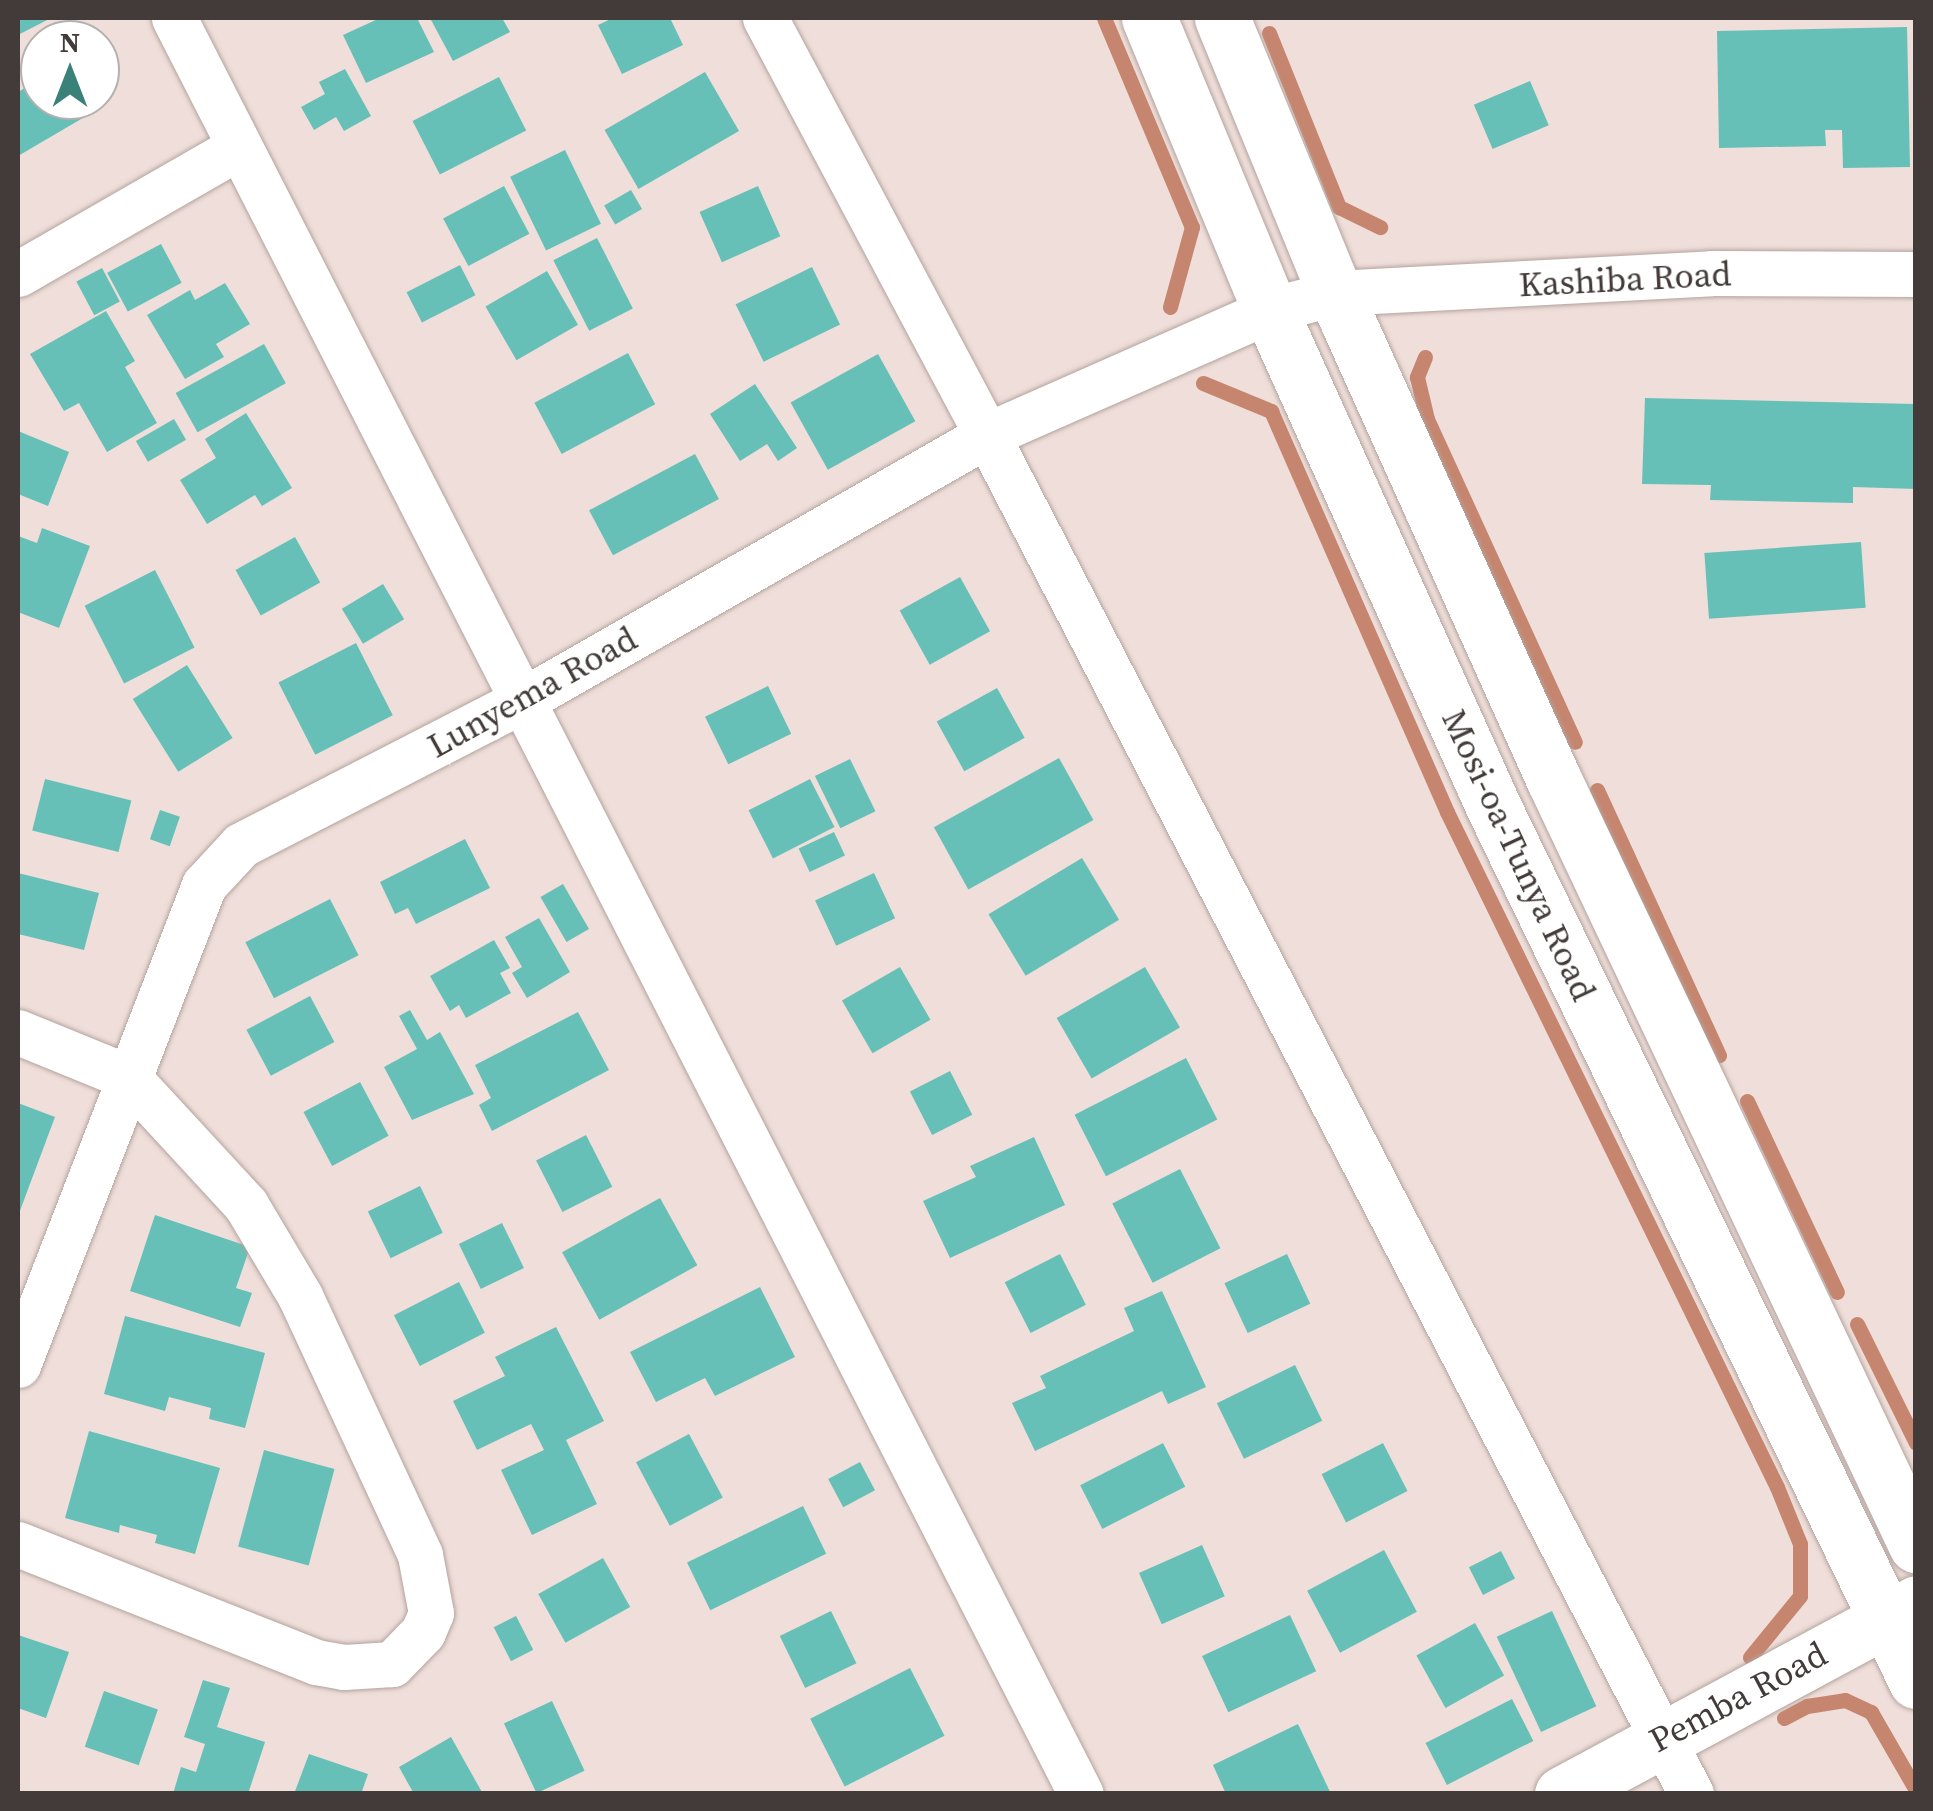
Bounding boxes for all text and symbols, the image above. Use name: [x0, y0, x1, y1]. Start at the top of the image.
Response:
north arrow: [20, 20, 120, 120]
text: N: [60, 23, 80, 61]
street label: Kashiba Road: [1518, 252, 1732, 306]
street label: Lunyema Road: [420, 617, 644, 767]
street label: Mosi-oa-Tunya Road: [1433, 703, 1605, 1007]
street label: Pemba Road: [1642, 1633, 1834, 1761]

